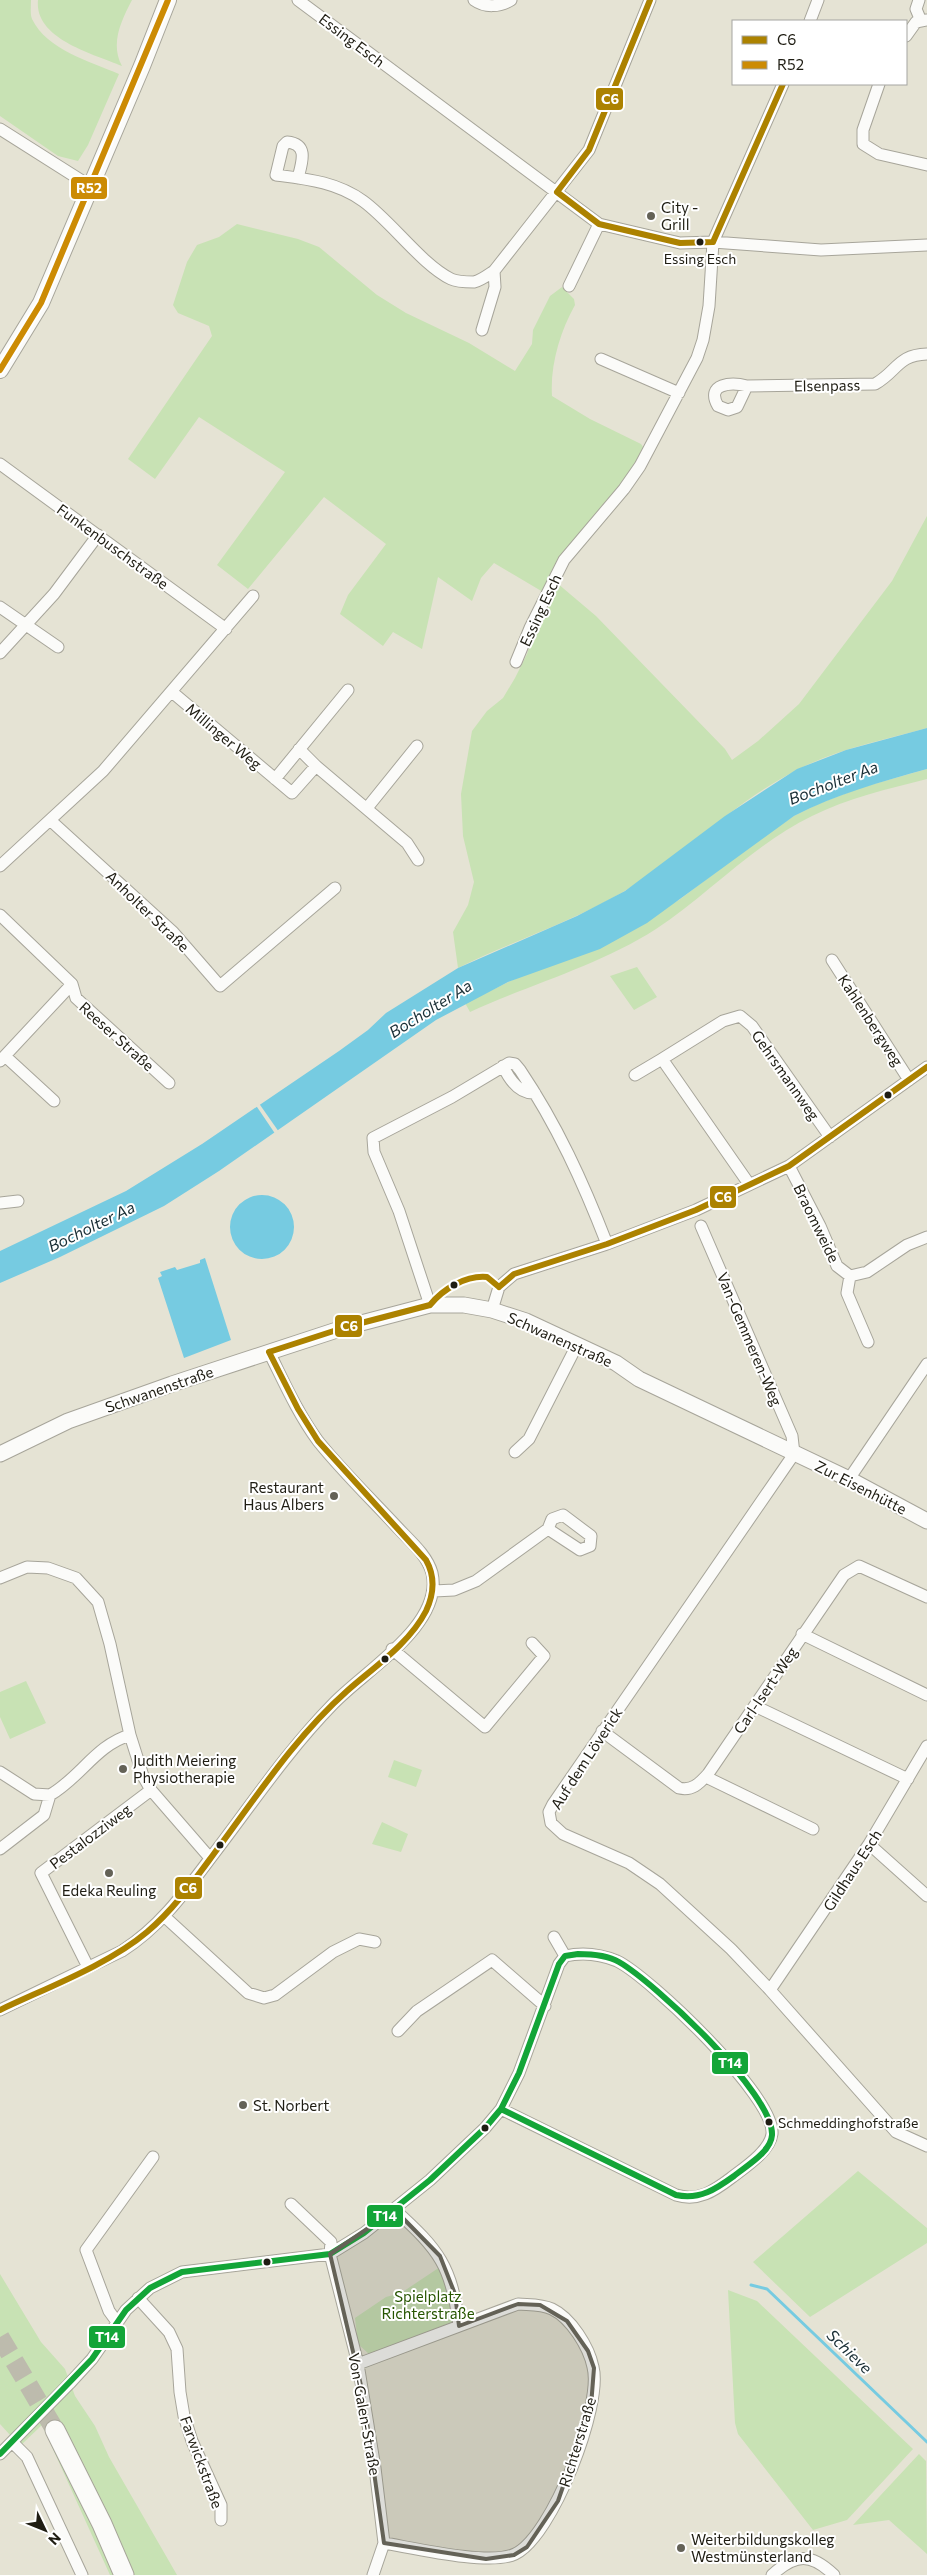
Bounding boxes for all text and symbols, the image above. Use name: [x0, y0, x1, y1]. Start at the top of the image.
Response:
street label: Essing Esch: [316, 9, 388, 71]
legend: [732, 20, 907, 85]
text: C6: [777, 30, 796, 48]
text: R52: [777, 55, 804, 73]
line badge: C6: [595, 87, 624, 111]
text: C6: [601, 90, 619, 107]
line badge: R52: [70, 176, 108, 200]
text: R52: [76, 179, 102, 196]
place label: City - Grill: [661, 198, 698, 233]
marker: City - Grill: [645, 210, 657, 222]
marker: Essing Esch: [695, 237, 705, 247]
place label: Essing Esch: [664, 250, 736, 267]
street label: Elsenpass: [794, 375, 861, 395]
street label: Funkenbuschstraße: [54, 500, 172, 593]
street label: Essing Esch: [515, 571, 565, 649]
street label: Millinger Weg: [182, 699, 266, 773]
water label: Bocholter Aa: [786, 756, 880, 808]
street label: Anholter Straße: [103, 867, 193, 955]
street label: Kahlenbergweg: [835, 971, 907, 1069]
water label: Bocholter Aa: [385, 975, 475, 1041]
street label: Reeser Straße: [76, 998, 158, 1074]
street label: Gehrsmannweg: [748, 1027, 824, 1123]
unlabelled marker: [883, 1090, 893, 1100]
street label: Braomweide: [790, 1181, 844, 1265]
line badge: C6: [709, 1185, 737, 1209]
text: C6: [714, 1188, 732, 1205]
water label: Bocholter Aa: [45, 1197, 137, 1255]
street label: Van-Gemmeren-Weg: [714, 1269, 786, 1409]
unlabelled marker: [449, 1280, 459, 1290]
street label: Schwanenstraße: [505, 1308, 615, 1370]
line badge: C6: [334, 1314, 363, 1338]
text: C6: [340, 1317, 358, 1334]
street label: Schwanenstraße: [103, 1362, 215, 1416]
street label: Zur Eisenhütte: [812, 1456, 910, 1518]
place label: Restaurant Haus Albers: [243, 1478, 324, 1513]
marker: Restaurant Haus Albers: [328, 1490, 340, 1502]
street label: Carl-Isert-Weg: [729, 1643, 801, 1737]
unlabelled marker: [380, 1654, 390, 1664]
street label: Auf dem Löverick: [546, 1704, 626, 1812]
place label: Judith Meiering Physiotherapie: [133, 1751, 236, 1786]
marker: Judith Meiering Physiotherapie: [117, 1763, 129, 1775]
street label: Pestalozziweg: [46, 1800, 134, 1872]
street label: Gildhaus Esch: [819, 1826, 885, 1914]
unlabelled marker: [215, 1840, 225, 1850]
marker: Edeka Reuling: [103, 1867, 115, 1879]
line badge: C6: [174, 1876, 203, 1900]
text: C6: [179, 1879, 197, 1896]
place label: Edeka Reuling: [62, 1881, 156, 1899]
line badge: T14: [711, 2051, 749, 2075]
text: T14: [718, 2054, 742, 2071]
place label: St. Norbert: [253, 2096, 329, 2114]
marker: St. Norbert: [237, 2099, 249, 2111]
place label: Schmeddinghofstraße: [778, 2114, 918, 2131]
marker: Schmeddinghofstraße: [764, 2117, 774, 2127]
unlabelled marker: [480, 2123, 490, 2133]
line badge: T14: [366, 2204, 404, 2228]
text: T14: [373, 2207, 397, 2224]
unlabelled marker: [262, 2257, 272, 2267]
park label: Spielplatz Richterstraße: [381, 2287, 475, 2322]
line badge: T14: [88, 2325, 126, 2349]
water label: Schieve: [824, 2325, 877, 2377]
text: T14: [95, 2328, 119, 2345]
street label: Von-Galen-Straße: [345, 2351, 385, 2477]
street label: Richterstraße: [555, 2395, 599, 2489]
street label: Farwickstraße: [177, 2413, 227, 2511]
north arrow: [20, 2505, 70, 2555]
text: N: [45, 2530, 65, 2549]
place label: Weiterbildungskolleg Westmünsterland: [691, 2530, 835, 2565]
marker: Weiterbildungskolleg Westmünsterland: [675, 2542, 687, 2554]

